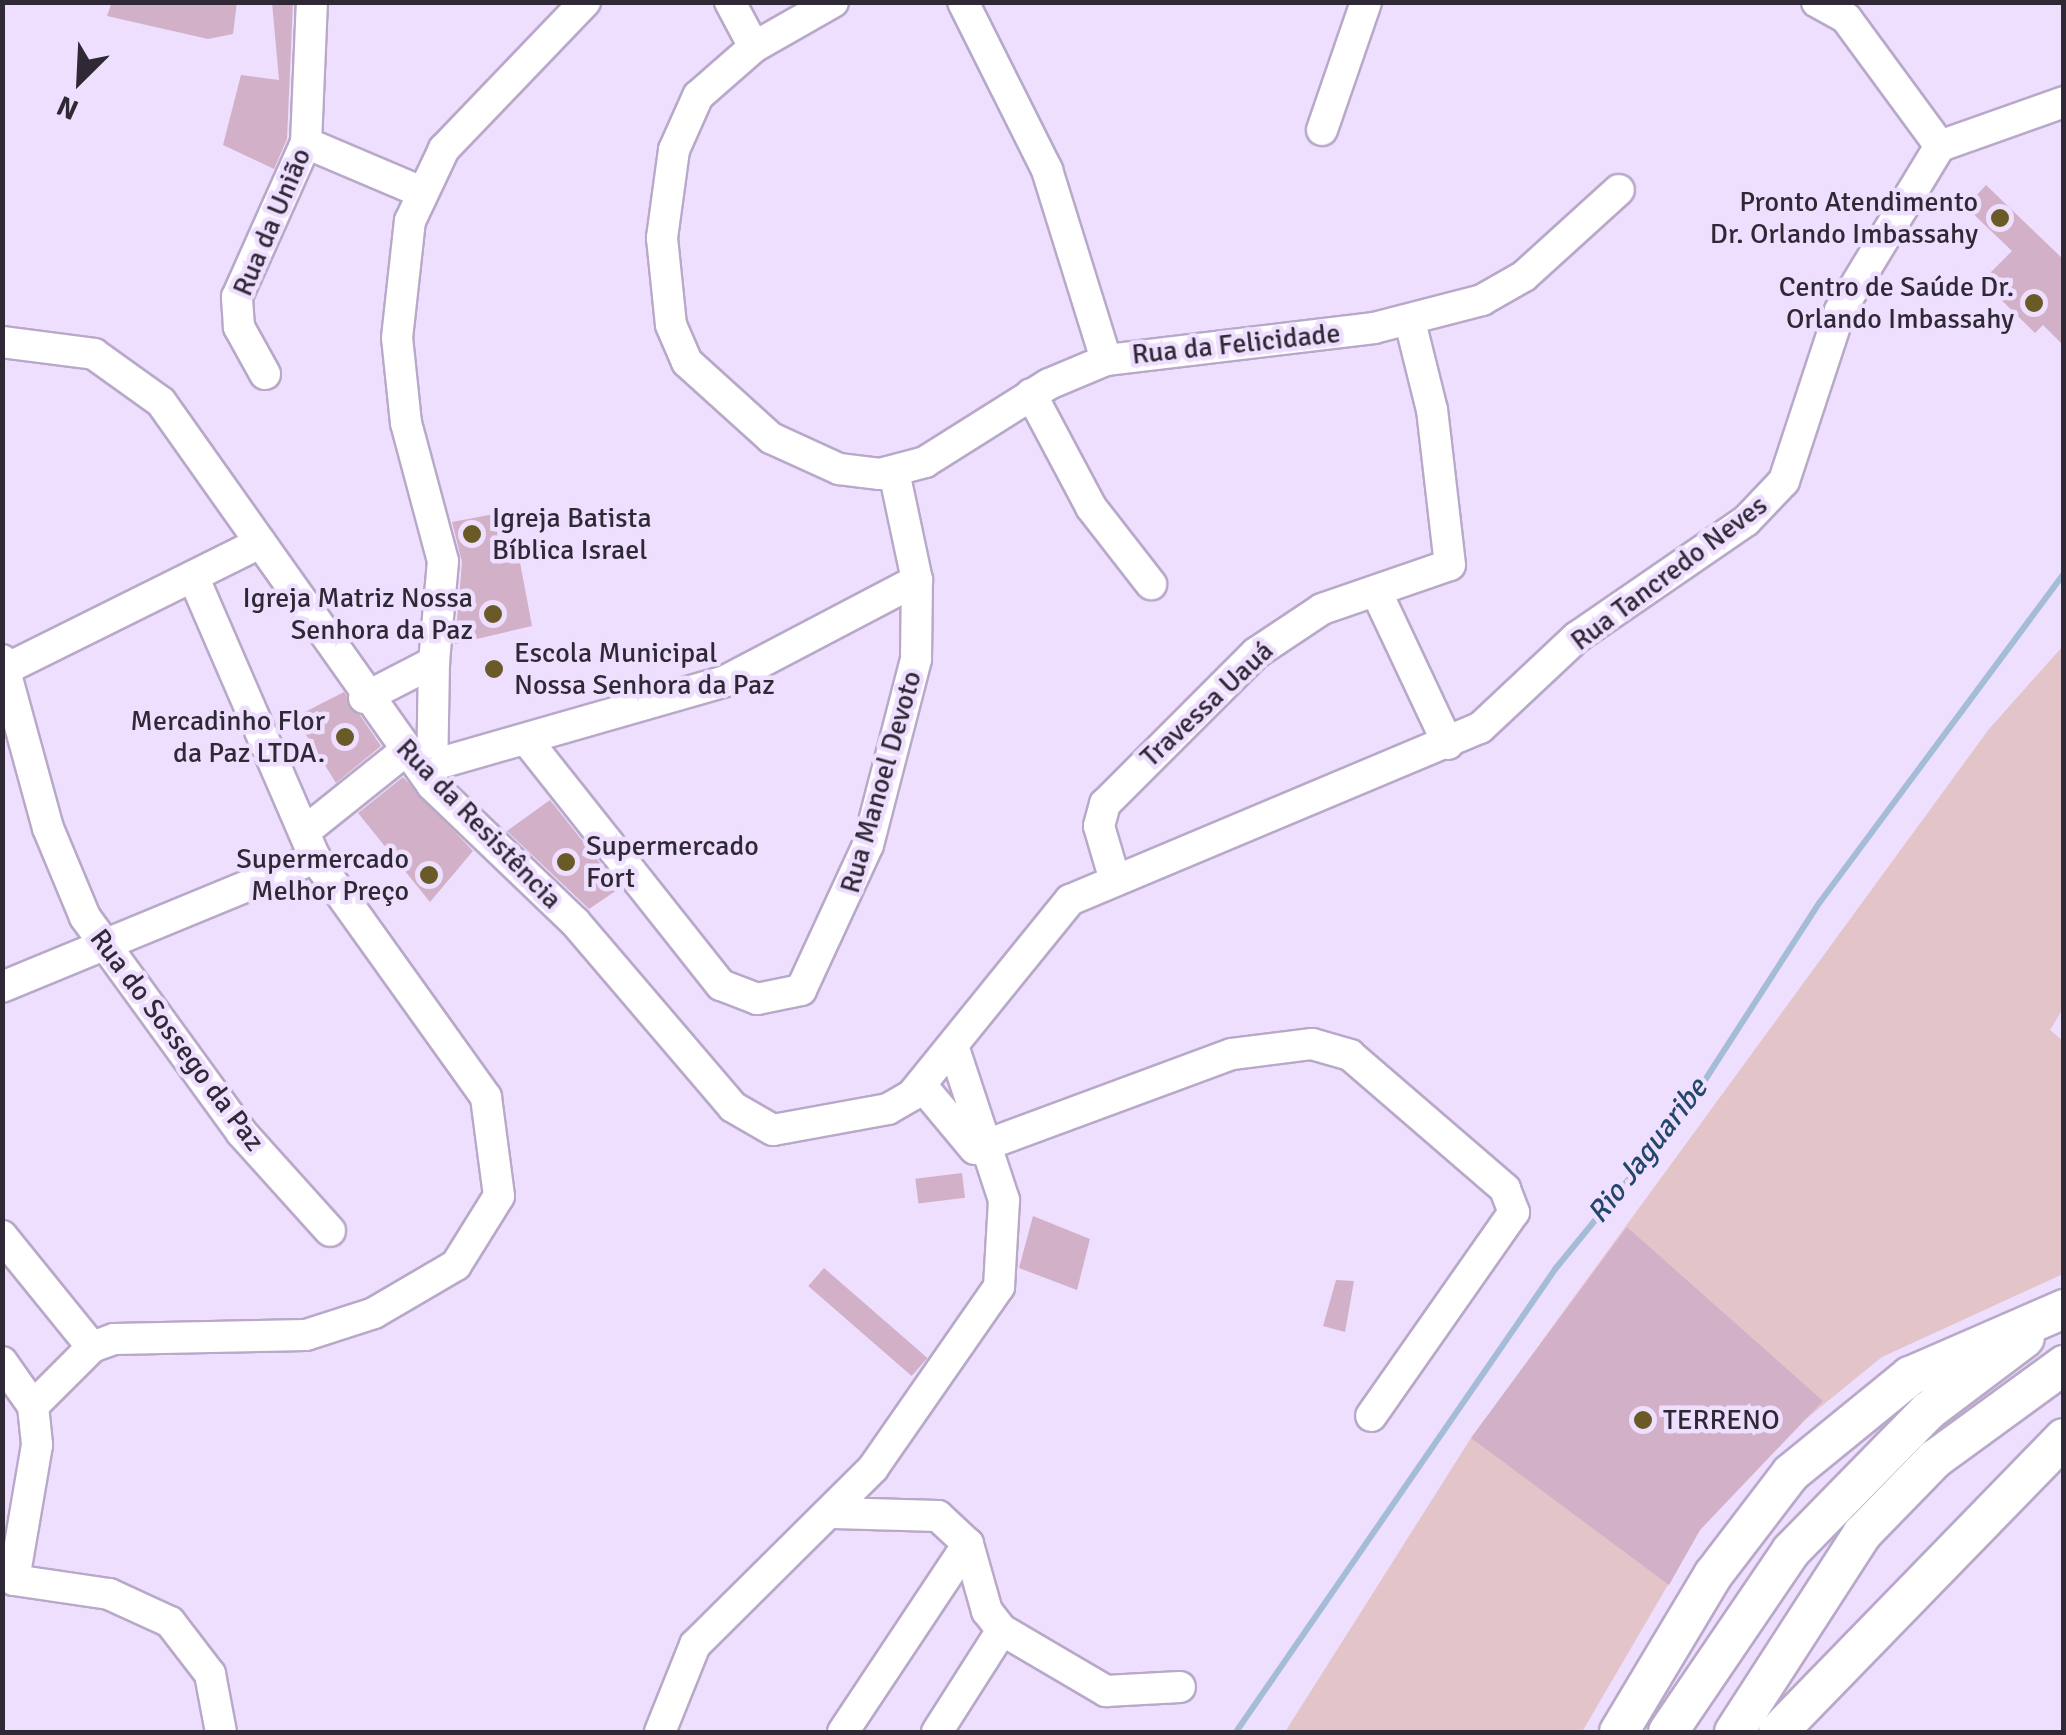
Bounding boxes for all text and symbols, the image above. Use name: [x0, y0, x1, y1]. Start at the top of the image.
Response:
north arrow: [30, 30, 130, 130]
text: N: [52, 88, 84, 127]
street label: Rua da União: [226, 143, 318, 301]
place label: Pronto Atendimento Dr. Orlando Imbassahy: [1710, 185, 1978, 251]
marker: Pronto Atendimento Dr. Orlando Imbassahy: [1987, 205, 2013, 231]
place label: Centro de Saúde Dr. Orlando Imbassahy: [1779, 270, 2014, 336]
marker: Centro de Saúde Dr. Orlando Imbassahy: [2023, 292, 2045, 314]
street label: Rua da Felicidade: [1130, 316, 1342, 372]
street label: Rua Tancredo Neves: [1564, 488, 1774, 658]
place label: Igreja Batista Bíblica Israel: [492, 501, 652, 567]
marker: Igreja Batista Bíblica Israel: [461, 523, 483, 545]
place label: Igreja Matriz Nossa Senhora da Paz: [242, 581, 473, 647]
marker: Igreja Matriz Nossa Senhora da Paz: [482, 603, 504, 625]
street label: Travessa Uauá: [1134, 634, 1280, 774]
place label: Escola Municipal Nossa Senhora da Paz: [514, 636, 775, 702]
marker: Escola Municipal Nossa Senhora da Paz: [483, 658, 505, 680]
street label: Rua Manoel Devoto: [833, 667, 929, 897]
place label: Mercadinho Flor da Paz LTDA.: [130, 704, 325, 770]
marker: Mercadinho Flor da Paz LTDA.: [334, 726, 356, 748]
street label: Rua da Resistência: [389, 732, 569, 916]
place label: Supermercado Fort: [586, 829, 759, 895]
place label: Supermercado Melhor Preço: [236, 842, 409, 908]
marker: Supermercado Fort: [555, 851, 577, 873]
marker: Supermercado Melhor Preço: [418, 864, 440, 886]
street label: Rua do Sossego da Paz: [83, 923, 271, 1157]
water label: Rio Jaguaribe: [1580, 1071, 1716, 1231]
place label: TERRENO: [1663, 1403, 1780, 1437]
marker: TERRENO: [1632, 1409, 1654, 1431]

